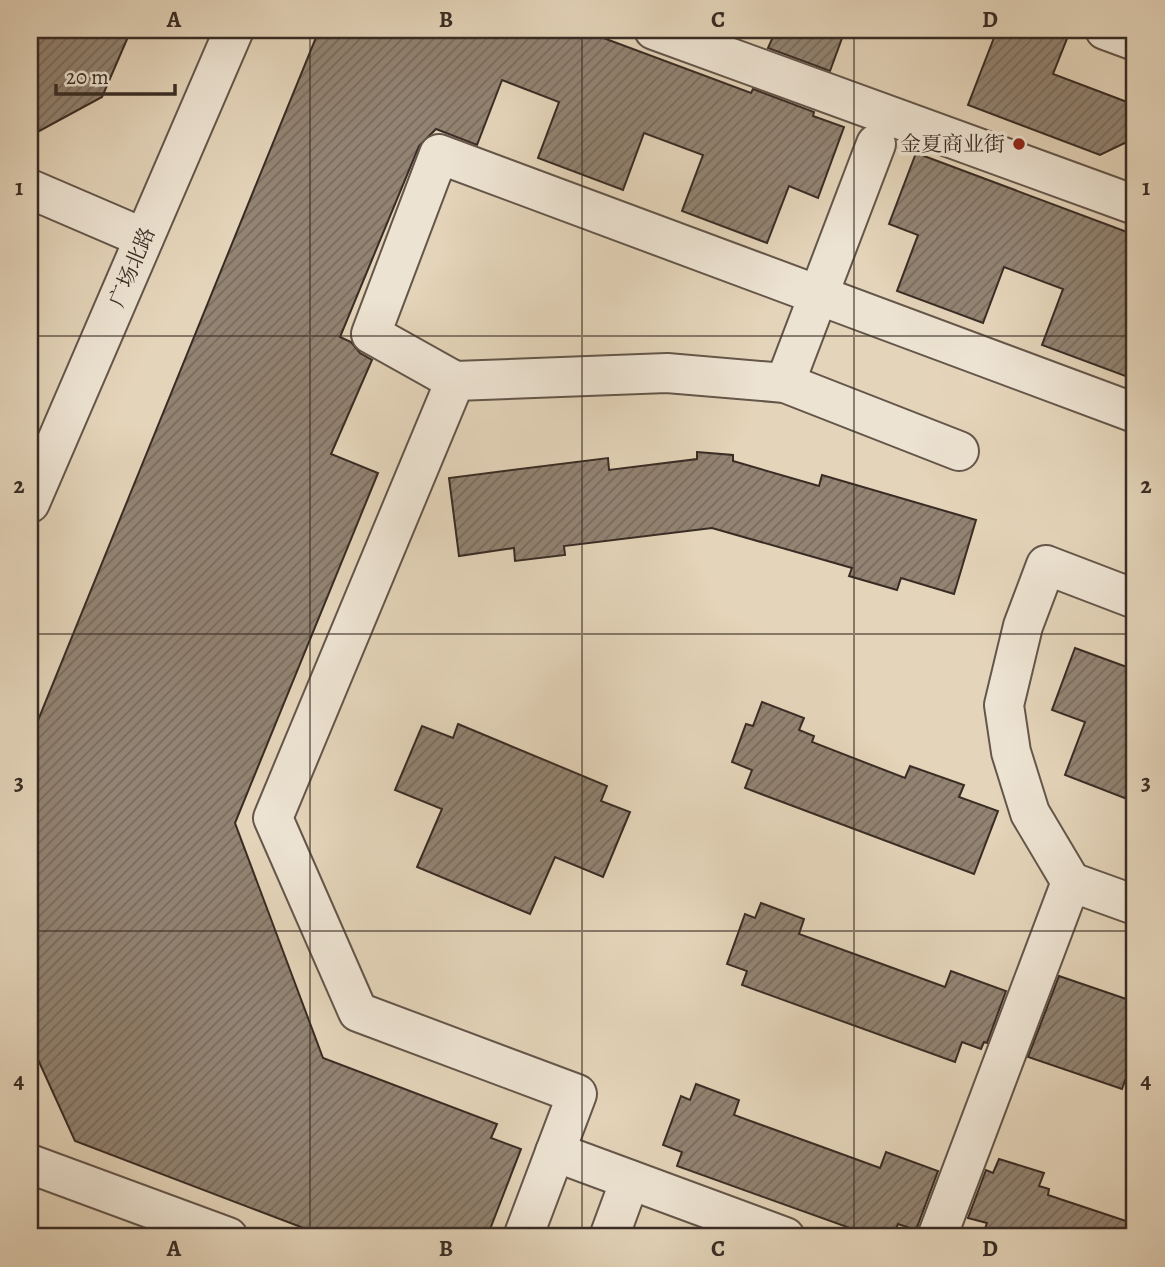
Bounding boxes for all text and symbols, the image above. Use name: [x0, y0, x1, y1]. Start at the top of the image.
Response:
text: A: [166, 4, 182, 35]
text: B: [439, 4, 453, 35]
text: C: [711, 4, 725, 35]
text: D: [982, 4, 998, 35]
scale bar: [56, 52, 175, 96]
text: 20 m: [66, 63, 109, 91]
place label: 金夏商业街: [900, 130, 1005, 158]
marker: 金夏商业街: [1011, 136, 1027, 152]
text: 1: [15, 172, 23, 203]
text: 1: [1142, 172, 1150, 203]
street label: 广场北路: [103, 223, 161, 311]
text: 2: [13, 470, 25, 501]
text: 2: [1140, 470, 1152, 501]
text: 3: [14, 767, 24, 798]
text: 3: [1141, 767, 1151, 798]
text: 4: [14, 1065, 25, 1096]
text: 4: [1141, 1065, 1152, 1096]
text: A: [166, 1233, 182, 1264]
text: B: [439, 1233, 453, 1264]
text: C: [711, 1233, 725, 1264]
text: D: [982, 1233, 998, 1264]

